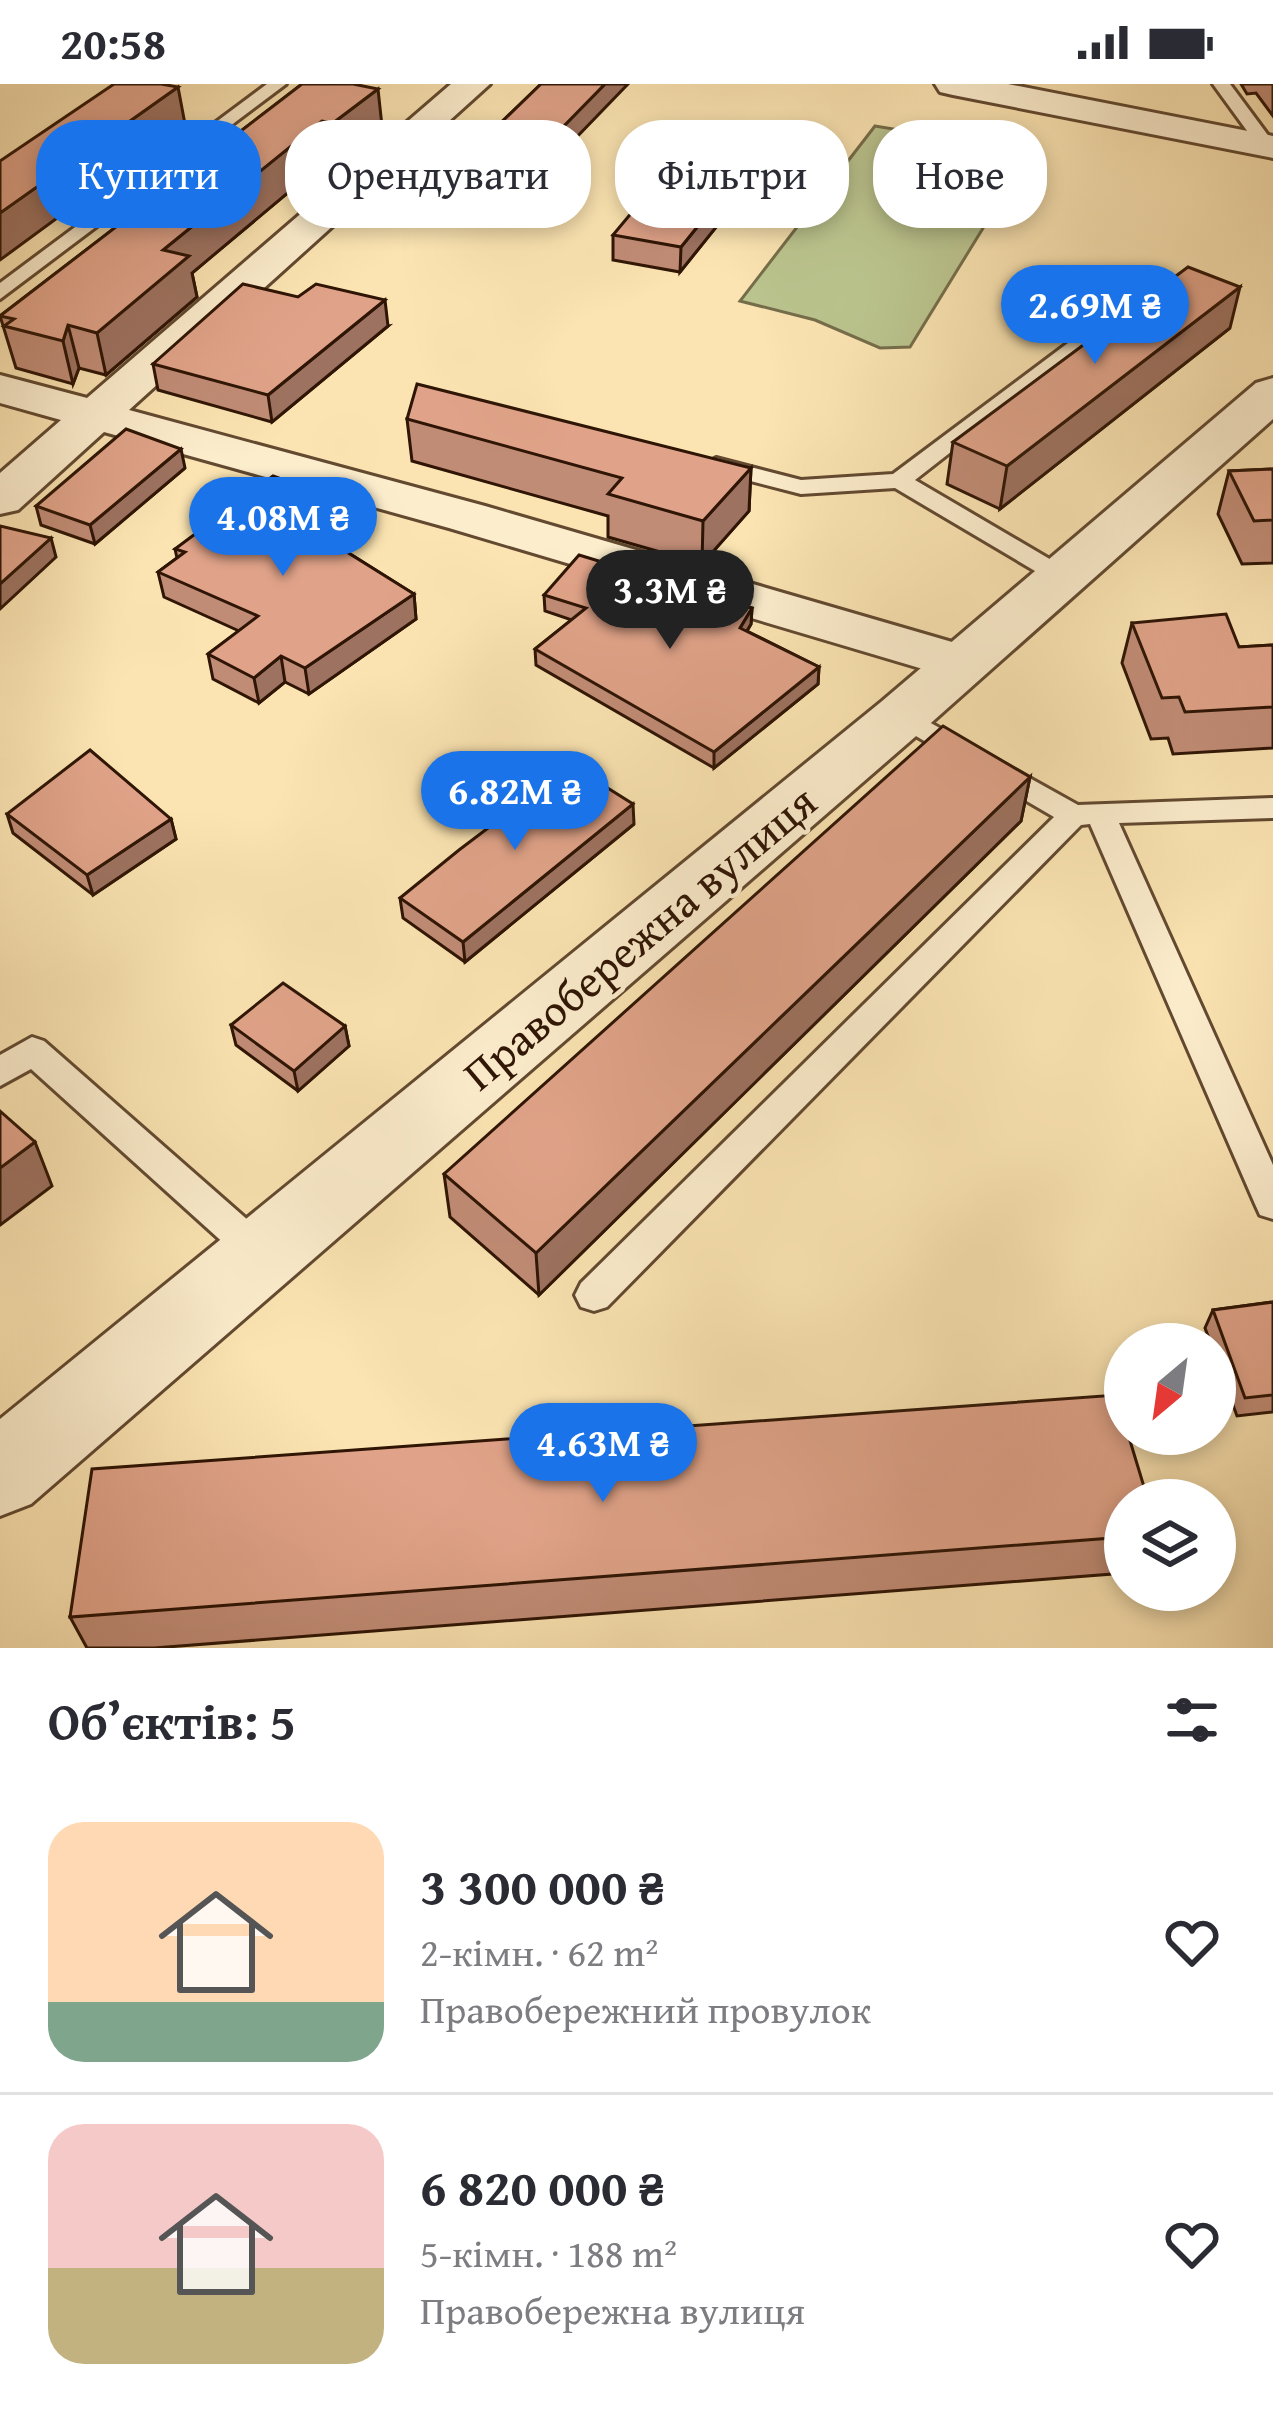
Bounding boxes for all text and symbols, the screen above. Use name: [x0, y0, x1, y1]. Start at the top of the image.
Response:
text: 20:58: [60, 10, 166, 75]
chip: Купити: [36, 120, 261, 228]
chip: Орендувати: [285, 120, 591, 228]
chip: Фільтри: [615, 120, 849, 228]
chip: Нове: [873, 120, 1047, 228]
pin: 2.69M ₴: [984, 265, 1206, 367]
text: 2.69M ₴: [1028, 275, 1162, 332]
pin: 4.08M ₴: [172, 477, 394, 579]
text: 4.08M ₴: [216, 487, 350, 544]
pin: 3.3M ₴: [572, 550, 768, 652]
text: 3.3M ₴: [613, 560, 727, 617]
pin: 6.82M ₴: [404, 751, 626, 853]
text: 6.82M ₴: [448, 761, 582, 818]
street label: Правобережна вулиця: [448, 769, 830, 1105]
north arrow: [1104, 1323, 1236, 1455]
map controls: [1104, 1323, 1236, 1611]
pin: 4.63M ₴: [492, 1403, 714, 1505]
text: 4.63M ₴: [536, 1413, 670, 1470]
button: layers: [1104, 1479, 1236, 1611]
text: Об’єктів: 5: [48, 1683, 296, 1758]
icon: filters: [1159, 1687, 1225, 1753]
text: 3 300 000 ₴: [420, 1848, 665, 1923]
icon: home: [144, 1870, 288, 2014]
icon: heart: [1159, 1909, 1225, 1975]
text: 2-кімн. · 62 m²: [420, 1923, 658, 1980]
text: Правобережний провулок: [420, 1980, 871, 2037]
text: 6 820 000 ₴: [420, 2149, 665, 2224]
icon: home: [144, 2172, 288, 2316]
icon: heart: [1159, 2211, 1225, 2277]
text: 5-кімн. · 188 m²: [420, 2224, 677, 2281]
text: Правобережна вулиця: [420, 2281, 805, 2338]

